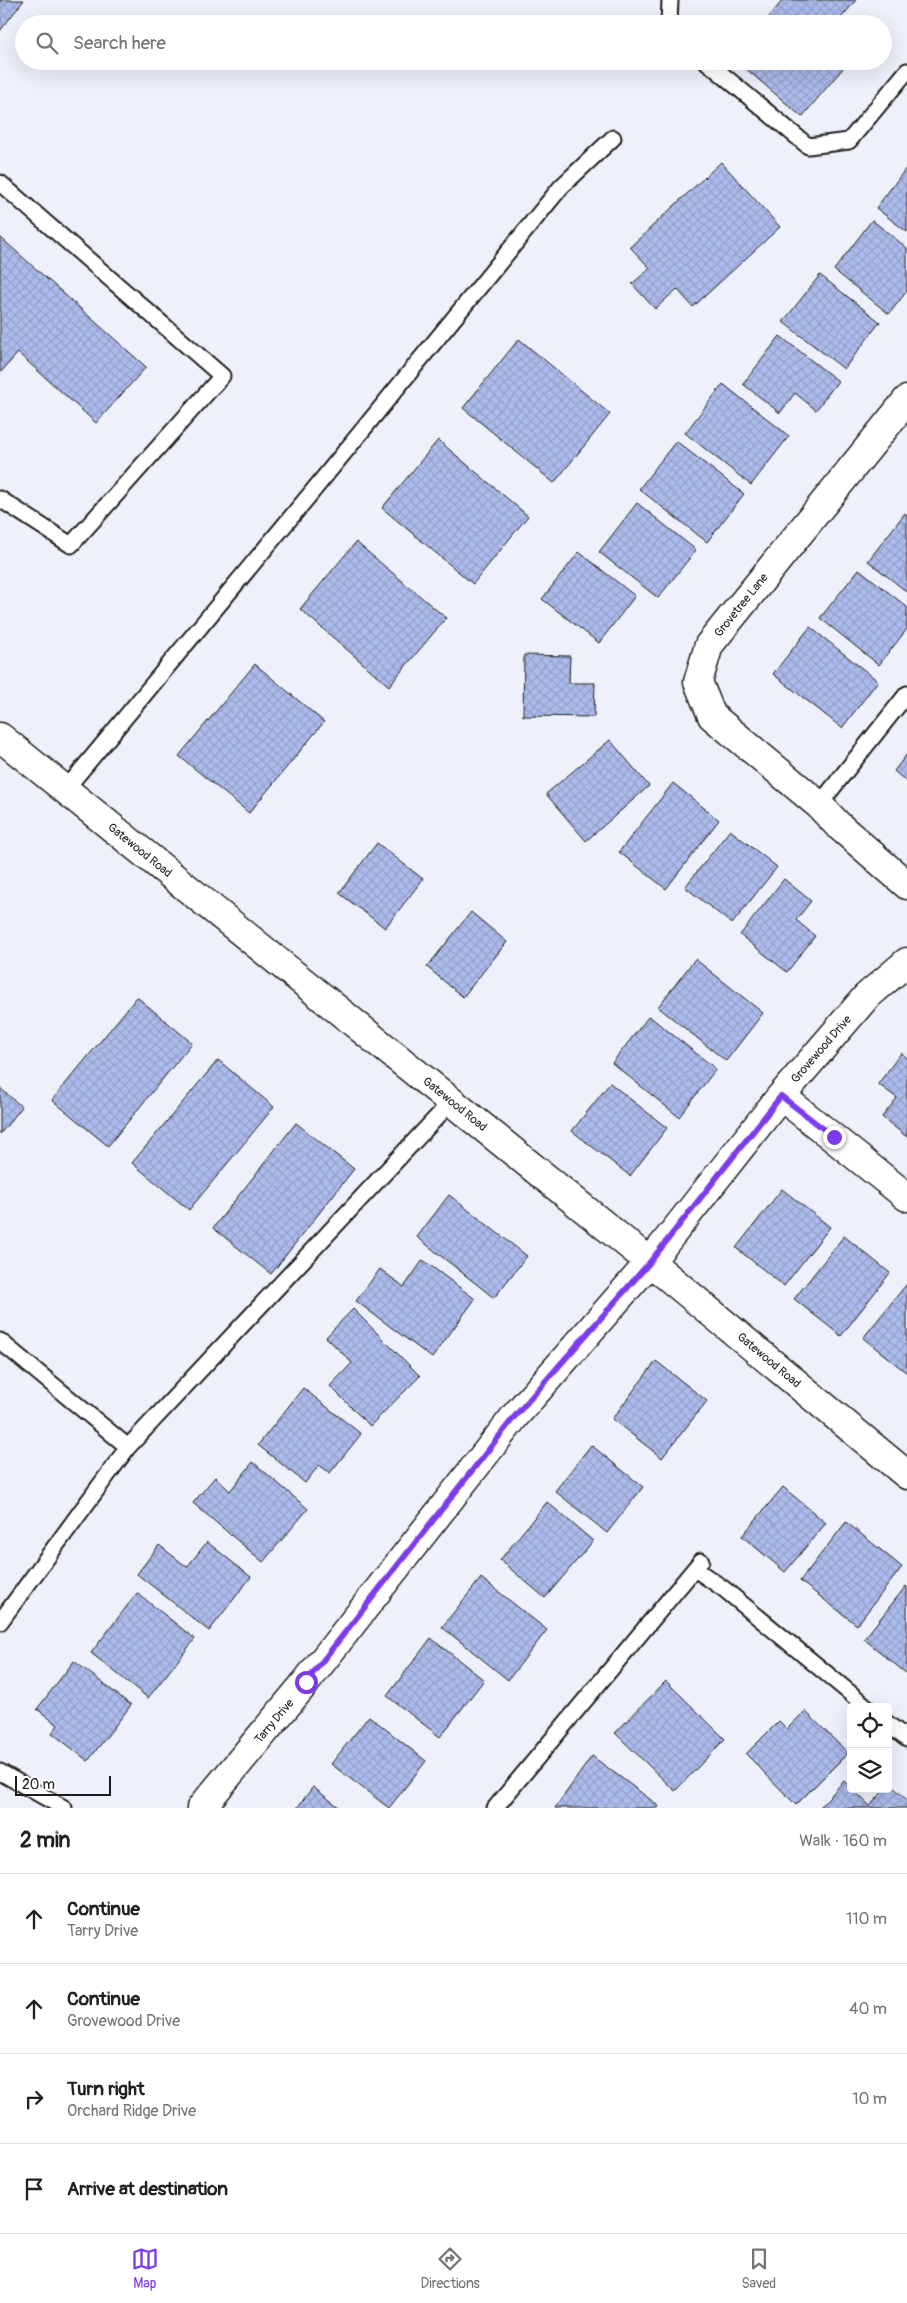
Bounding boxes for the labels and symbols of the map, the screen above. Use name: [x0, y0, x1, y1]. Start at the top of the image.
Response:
street label: Grovetree Lane: [711, 570, 772, 640]
street label: Gatewood Road: [105, 820, 175, 881]
street label: Grovewood Drive: [788, 1012, 855, 1086]
street label: Gatewood Road: [420, 1074, 490, 1135]
route end: [823, 1126, 846, 1149]
street label: Gatewood Road: [734, 1329, 804, 1391]
route start: [295, 1671, 318, 1694]
street label: Tarry Drive: [251, 1696, 297, 1747]
scale bar: [15, 1773, 111, 1796]

